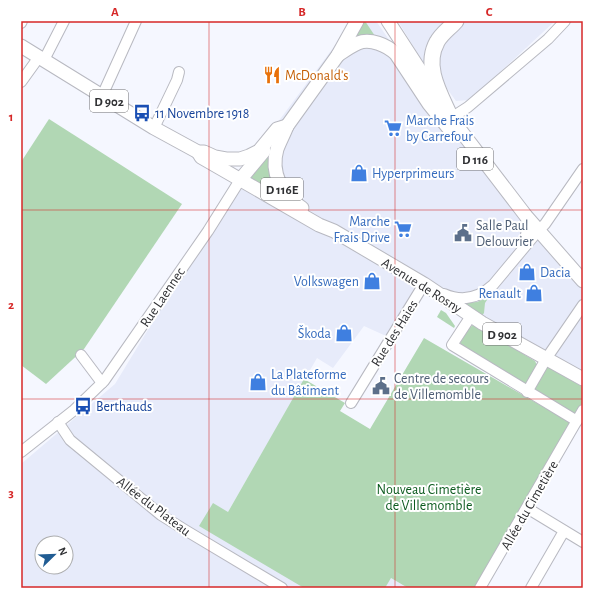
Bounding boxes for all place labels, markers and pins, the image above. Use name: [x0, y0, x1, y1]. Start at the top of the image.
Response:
restaurant icon: McDonald's: [262, 65, 282, 85]
place label: McDonald's: [285, 69, 348, 83]
bus stop icon: 11 Novembre 1918: [132, 103, 152, 123]
place label: 11 Novembre 1918: [155, 107, 249, 121]
place label: Marche Frais by Carrefour: [406, 114, 474, 144]
supermarket icon: Marche Frais by Carrefour: [383, 118, 403, 138]
shop icon: Hyperprimeurs: [349, 163, 369, 183]
place label: Hyperprimeurs: [372, 167, 454, 181]
place label: Marche Frais Drive: [334, 215, 390, 245]
supermarket icon: Marche Frais Drive: [393, 219, 413, 239]
place label: Salle Paul Delouvrier: [476, 219, 534, 249]
public building icon: Salle Paul Delouvrier: [453, 223, 473, 243]
shop icon: Dacia: [517, 262, 537, 282]
place label: Dacia: [540, 266, 571, 280]
shop icon: Volkswagen: [362, 271, 382, 291]
place label: Volkswagen: [294, 275, 359, 289]
shop icon: Renault: [524, 283, 544, 303]
place label: Renault: [479, 287, 522, 301]
shop icon: Škoda: [334, 323, 354, 343]
place label: Škoda: [298, 325, 332, 341]
place label: La Plateforme du Bâtiment: [271, 368, 346, 398]
shop icon: La Plateforme du Bâtiment: [248, 372, 268, 392]
place label: Centre de secours de Villemomble: [394, 372, 489, 402]
public building icon: Centre de secours de Villemomble: [371, 376, 391, 396]
bus stop icon: Berthauds: [73, 396, 93, 416]
place label: Berthauds: [96, 400, 152, 414]

